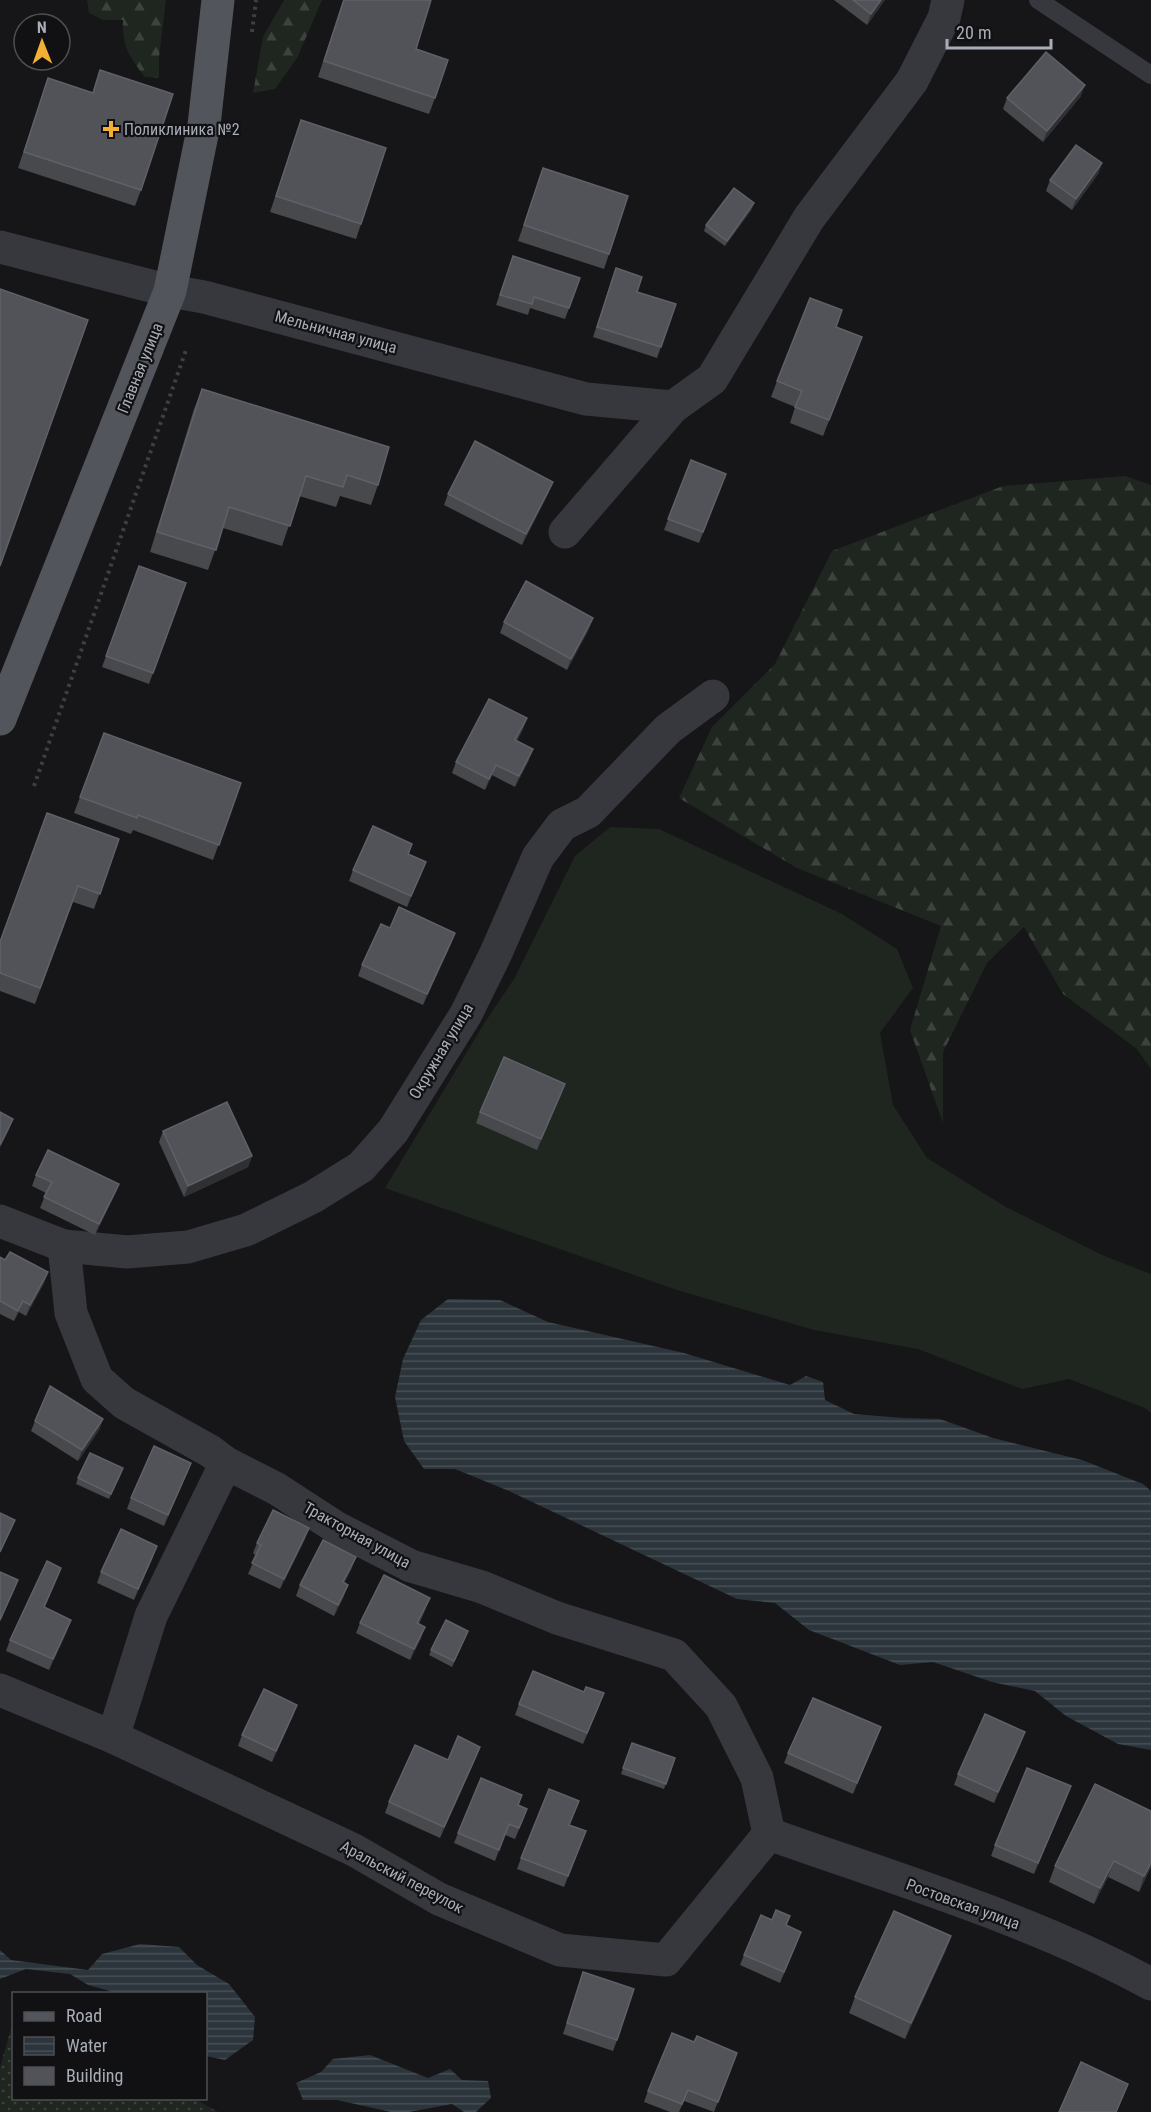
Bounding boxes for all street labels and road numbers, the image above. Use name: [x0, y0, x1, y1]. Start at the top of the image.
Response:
street label: Мельничная улица: [273, 307, 399, 357]
street label: Главная улица: [113, 320, 167, 416]
street label: Окружная улица: [405, 1000, 477, 1102]
street label: Тракторная улица: [300, 1498, 414, 1572]
street label: Аральский переулок: [337, 1836, 467, 1918]
street label: Ростовская улица: [904, 1875, 1022, 1933]

